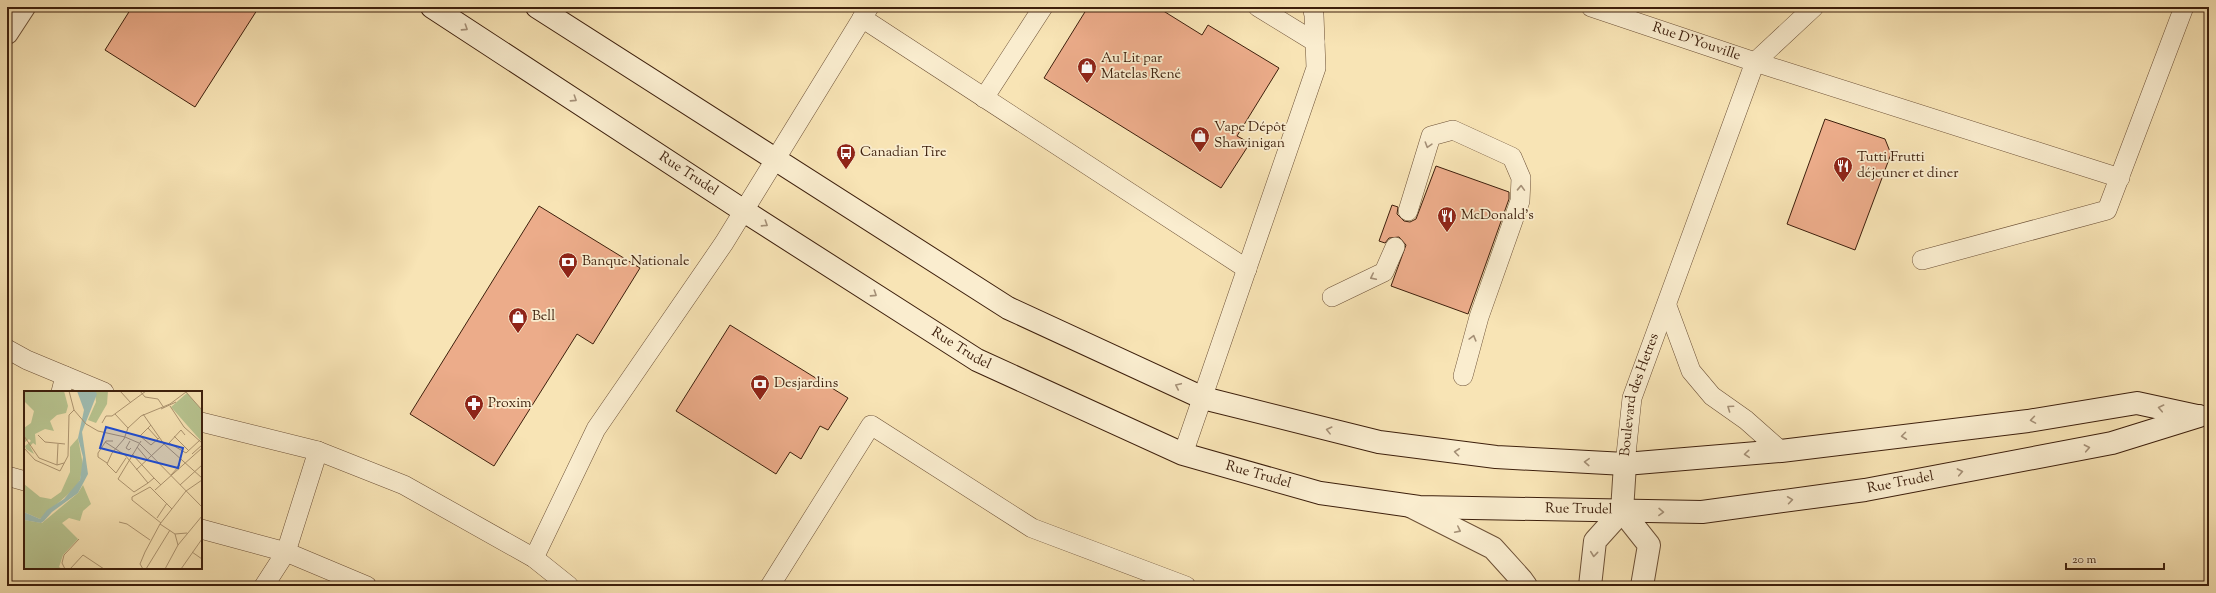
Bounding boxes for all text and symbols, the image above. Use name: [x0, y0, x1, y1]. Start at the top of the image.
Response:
street label: Rue D'Youville: [1649, 18, 1743, 66]
one-way arrow: [461, 24, 468, 31]
place label: Au Lit par Matelas René: [1101, 49, 1181, 85]
shop icon: Au Lit par Matelas René: [1076, 56, 1098, 84]
one-way arrow: [570, 95, 577, 102]
place label: Vape Dépôt Shawinigan: [1214, 118, 1286, 154]
shop icon: Vape Dépôt Shawinigan: [1189, 125, 1211, 153]
one-way arrow: [1424, 141, 1433, 148]
bus stop icon: Canadian Tire: [835, 142, 857, 170]
place label: Canadian Tire: [860, 143, 947, 163]
street label: Rue Trudel: [654, 148, 722, 201]
place label: Tutti Frutti déjeuner et diner: [1857, 148, 1959, 184]
restaurant icon: Tutti Frutti déjeuner et diner: [1832, 155, 1854, 183]
one-way arrow: [1516, 185, 1525, 191]
restaurant icon: McDonald's: [1436, 205, 1458, 233]
place label: McDonald's: [1461, 206, 1534, 226]
one-way arrow: [760, 219, 767, 226]
bank icon: Banque Nationale: [557, 251, 579, 279]
place label: Banque Nationale: [582, 252, 689, 272]
one-way arrow: [1370, 272, 1378, 280]
one-way arrow: [870, 289, 877, 297]
shop icon: Bell: [507, 306, 529, 334]
place label: Bell: [532, 307, 555, 327]
street label: Rue Trudel: [927, 323, 994, 375]
street label: Boulevard des Hetres: [1616, 331, 1665, 458]
one-way arrow: [1469, 335, 1477, 342]
bank icon: Desjardins: [749, 373, 771, 401]
place label: Desjardins: [774, 374, 838, 394]
one-way arrow: [1174, 383, 1182, 391]
inset map: [24, 391, 202, 569]
pharmacy icon: Proxim: [463, 393, 485, 421]
place label: Proxim: [488, 394, 532, 414]
one-way arrow: [2158, 405, 2164, 413]
one-way arrow: [1727, 406, 1734, 413]
one-way arrow: [2030, 415, 2036, 424]
one-way arrow: [1326, 426, 1333, 435]
one-way arrow: [1901, 431, 1907, 440]
one-way arrow: [2084, 444, 2090, 453]
one-way arrow: [1454, 448, 1460, 457]
one-way arrow: [1744, 449, 1750, 458]
street label: Rue Trudel: [1223, 457, 1293, 494]
one-way arrow: [1583, 458, 1589, 466]
street label: Rue Trudel: [1866, 467, 1936, 499]
one-way arrow: [1956, 468, 1963, 477]
one-way arrow: [1787, 496, 1793, 505]
street label: Rue Trudel: [1545, 499, 1613, 520]
one-way arrow: [1658, 508, 1664, 516]
one-way arrow: [1453, 525, 1461, 533]
scale bar: [2066, 545, 2164, 571]
one-way arrow: [1590, 551, 1599, 557]
text: 20 m: [2072, 551, 2097, 569]

